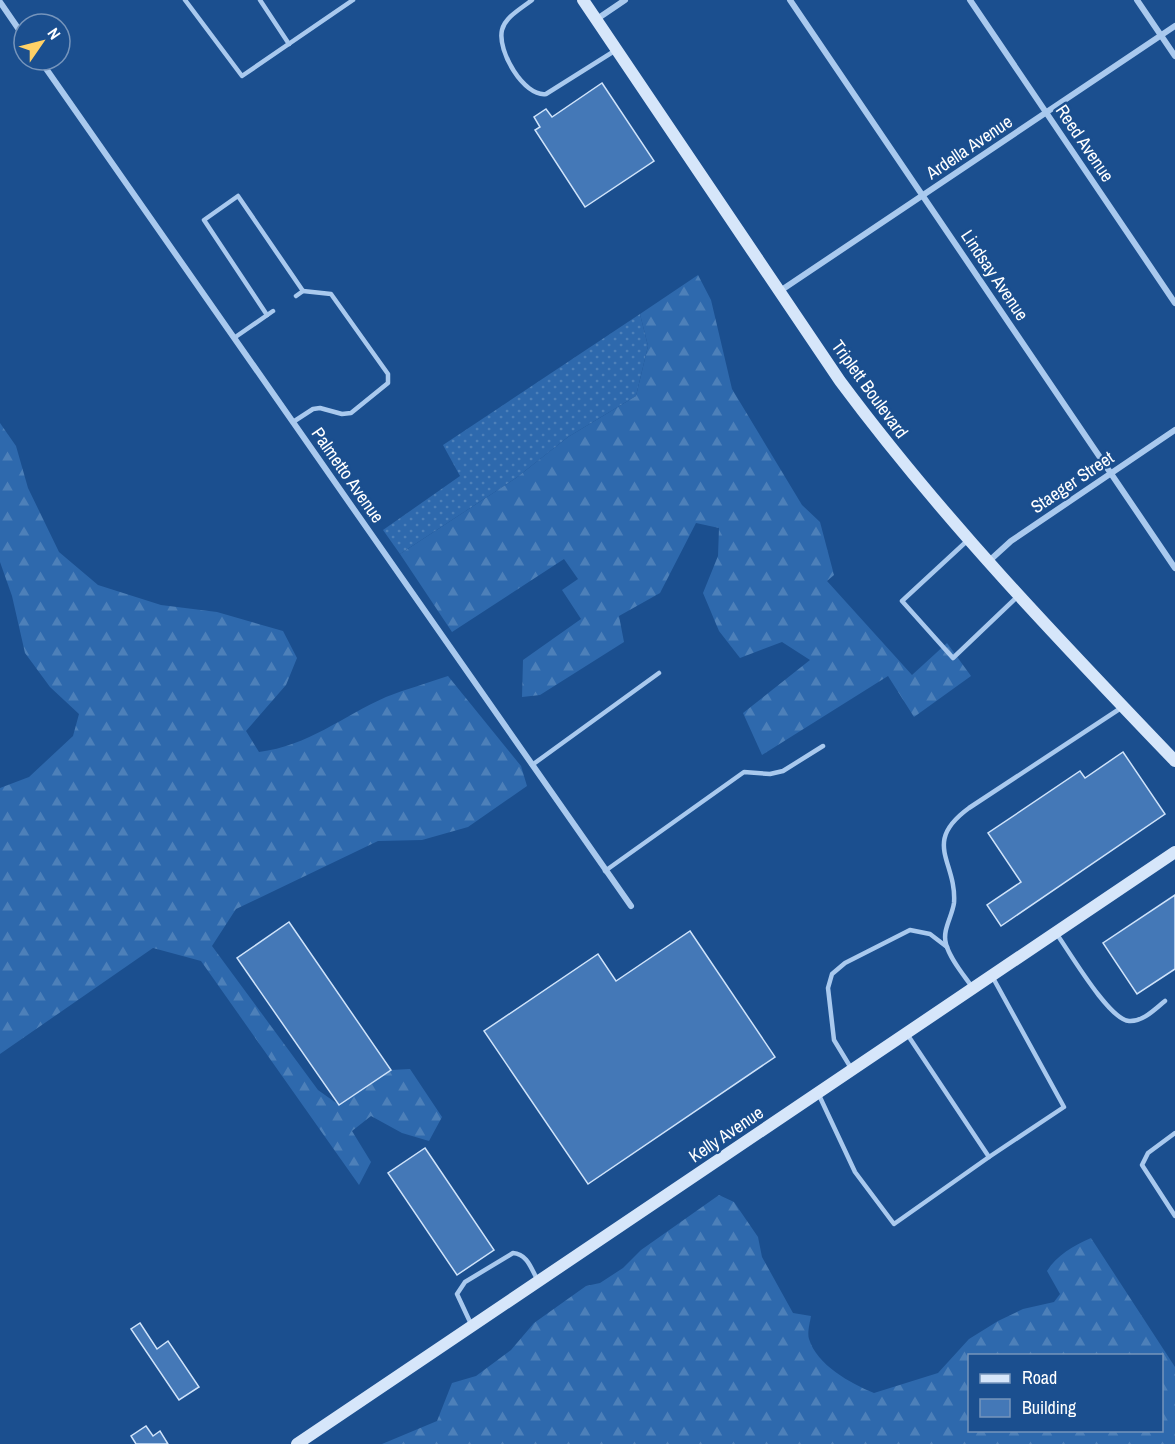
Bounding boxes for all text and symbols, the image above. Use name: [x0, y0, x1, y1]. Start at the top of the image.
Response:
north arrow: [12, 12, 72, 72]
text: N: [43, 23, 66, 44]
street label: Reed Avenue: [1050, 99, 1120, 187]
street label: Ardella Avenue: [920, 109, 1017, 186]
street label: Lindsay Avenue: [955, 225, 1035, 325]
street label: Triplett Boulevard: [826, 335, 914, 443]
street label: Palmetto Avenue: [306, 422, 390, 528]
street label: Staeger Street: [1026, 445, 1118, 519]
street label: Kelly Avenue: [684, 1100, 768, 1168]
legend: [968, 1354, 1163, 1432]
text: Road: [1022, 1365, 1057, 1390]
text: Building: [1022, 1395, 1077, 1420]

